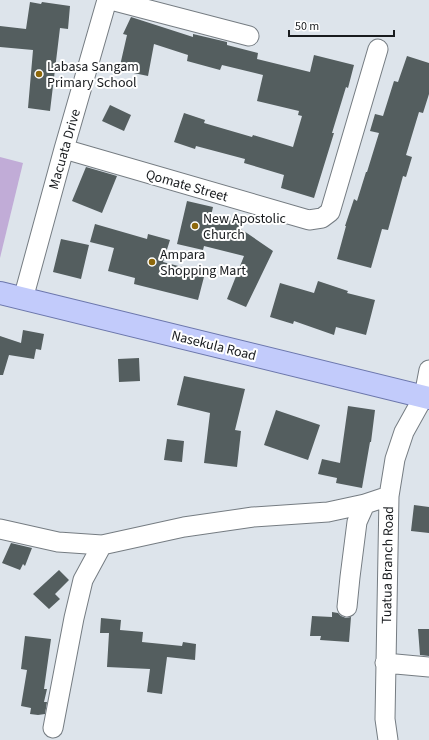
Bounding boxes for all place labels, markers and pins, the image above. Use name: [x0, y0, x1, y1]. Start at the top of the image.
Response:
place label: Labasa Sangam Primary School: [47, 57, 139, 93]
marker: Labasa Sangam Primary School: [34, 69, 44, 79]
place label: New Apostolic Church: [203, 209, 287, 245]
marker: New Apostolic Church: [190, 221, 200, 231]
place label: Ampara Shopping Mart: [160, 245, 246, 281]
marker: Ampara Shopping Mart: [147, 257, 157, 267]

